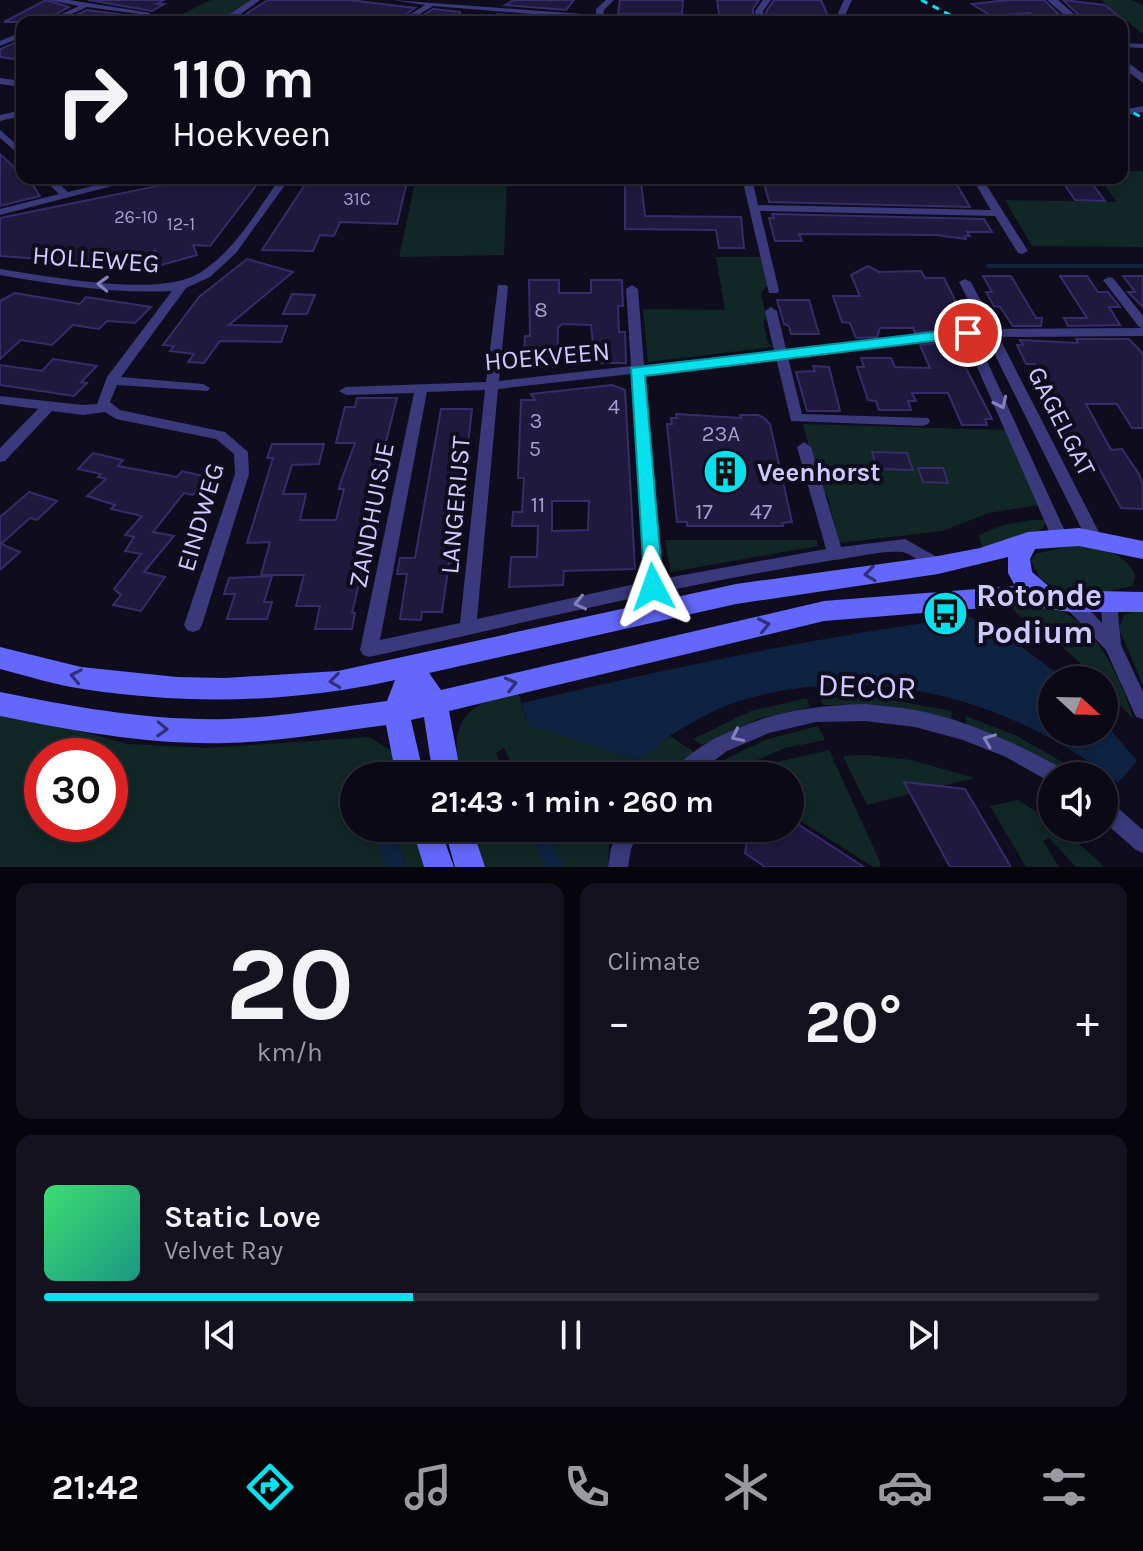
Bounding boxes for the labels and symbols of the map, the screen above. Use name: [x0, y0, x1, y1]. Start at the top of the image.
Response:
house number: 31C: [343, 188, 371, 210]
house number: 26-10: [114, 206, 158, 228]
house number: 12-1: [167, 213, 195, 235]
street label: HOLLEWEG: [31, 240, 161, 279]
one-way arrow: [96, 276, 109, 293]
house number: 8: [534, 297, 548, 323]
pin: [934, 299, 1002, 367]
street label: HOEKVEEN: [483, 336, 611, 377]
street label: GAGELGAT: [1021, 361, 1102, 481]
house number: 4: [608, 394, 620, 420]
one-way arrow: [991, 395, 1007, 410]
house number: 3: [530, 408, 543, 434]
house number: 23A: [702, 421, 741, 447]
street label: LANGERIJST: [434, 435, 477, 575]
house number: 5: [529, 436, 541, 462]
street label: ZANDHUISJE: [342, 440, 401, 591]
building icon: Veenhorst: [702, 448, 750, 496]
place label: Veenhorst: [757, 457, 880, 488]
street label: EINDWEG: [170, 459, 231, 575]
house number: 11: [531, 492, 545, 518]
house number: 17: [695, 499, 713, 525]
house number: 47: [750, 499, 772, 525]
position arrow: [611, 545, 695, 629]
one-way arrow: [863, 565, 876, 582]
place label: Rotonde Podium: [976, 577, 1102, 651]
bus stop icon: Rotonde Podium: [921, 589, 969, 637]
one-way arrow: [574, 594, 587, 611]
one-way arrow: [756, 617, 770, 634]
street label: DECOR: [817, 666, 917, 707]
north arrow: [1038, 666, 1118, 746]
one-way arrow: [69, 669, 83, 686]
one-way arrow: [328, 673, 341, 690]
one-way arrow: [503, 676, 517, 693]
one-way arrow: [156, 720, 169, 737]
one-way arrow: [731, 726, 745, 742]
one-way arrow: [983, 733, 997, 750]
speed limit sign: 30: [24, 738, 128, 842]

